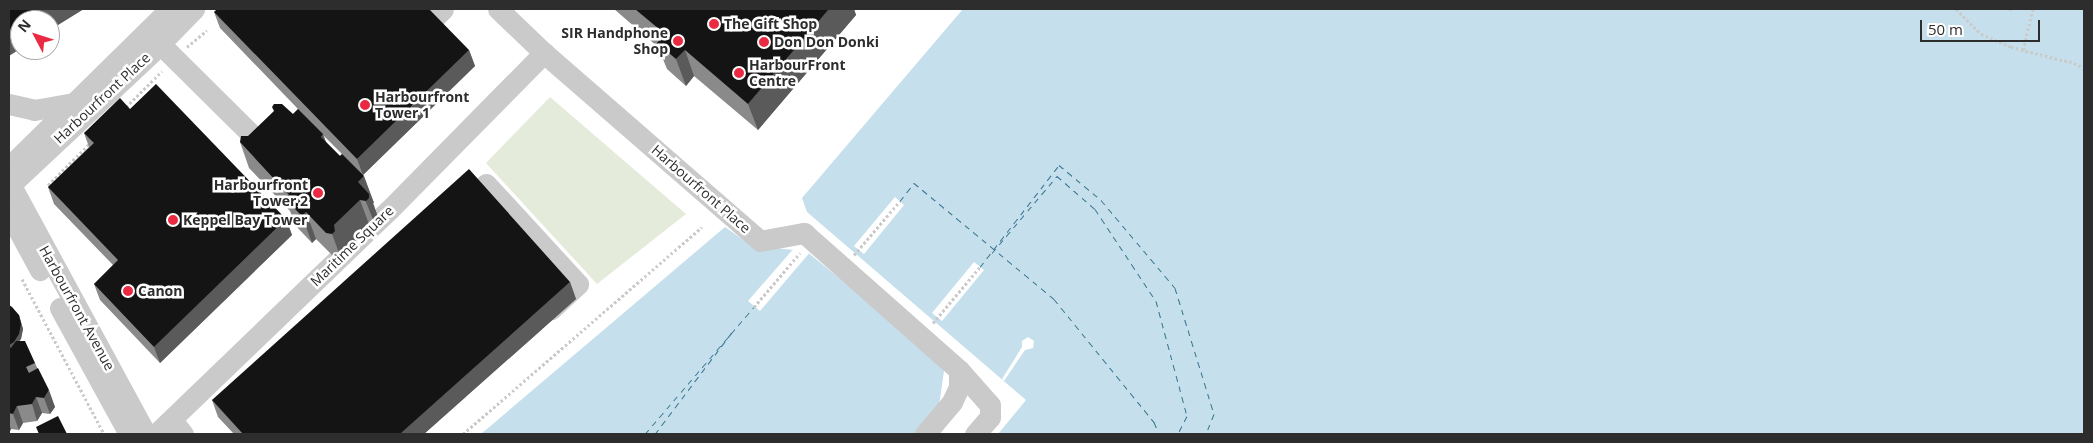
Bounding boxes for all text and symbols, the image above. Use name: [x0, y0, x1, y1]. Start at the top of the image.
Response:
north arrow: [10, 10, 60, 60]
scale bar: [1923, 10, 2043, 42]
text: N: [13, 15, 35, 36]
place label: The Gift Shop: [724, 16, 817, 32]
marker: The Gift Shop: [708, 18, 720, 30]
text: 50 m: [1928, 19, 1963, 39]
place label: SIR Handphone Shop: [561, 25, 668, 58]
place label: Don Don Donki: [774, 34, 879, 50]
marker: SIR Handphone Shop: [672, 35, 684, 47]
marker: Don Don Donki: [758, 36, 770, 48]
street label: Harbourfront Place: [50, 49, 154, 147]
place label: HarbourFront Centre: [749, 57, 846, 90]
marker: HarbourFront Centre: [733, 67, 745, 79]
place label: Harbourfront Tower 1: [375, 89, 469, 121]
marker: Harbourfront Tower 1: [359, 99, 371, 111]
street label: Harbourfront Place: [648, 141, 754, 237]
place label: Harbourfront Tower 2: [214, 177, 308, 210]
marker: Harbourfront Tower 2: [312, 187, 324, 199]
street label: Maritime Square: [307, 202, 397, 290]
place label: Keppel Bay Tower: [183, 212, 307, 228]
marker: Keppel Bay Tower: [167, 214, 179, 226]
street label: Harbourfront Avenue: [36, 243, 118, 373]
place label: Canon: [138, 283, 182, 299]
marker: Canon: [122, 285, 134, 297]

